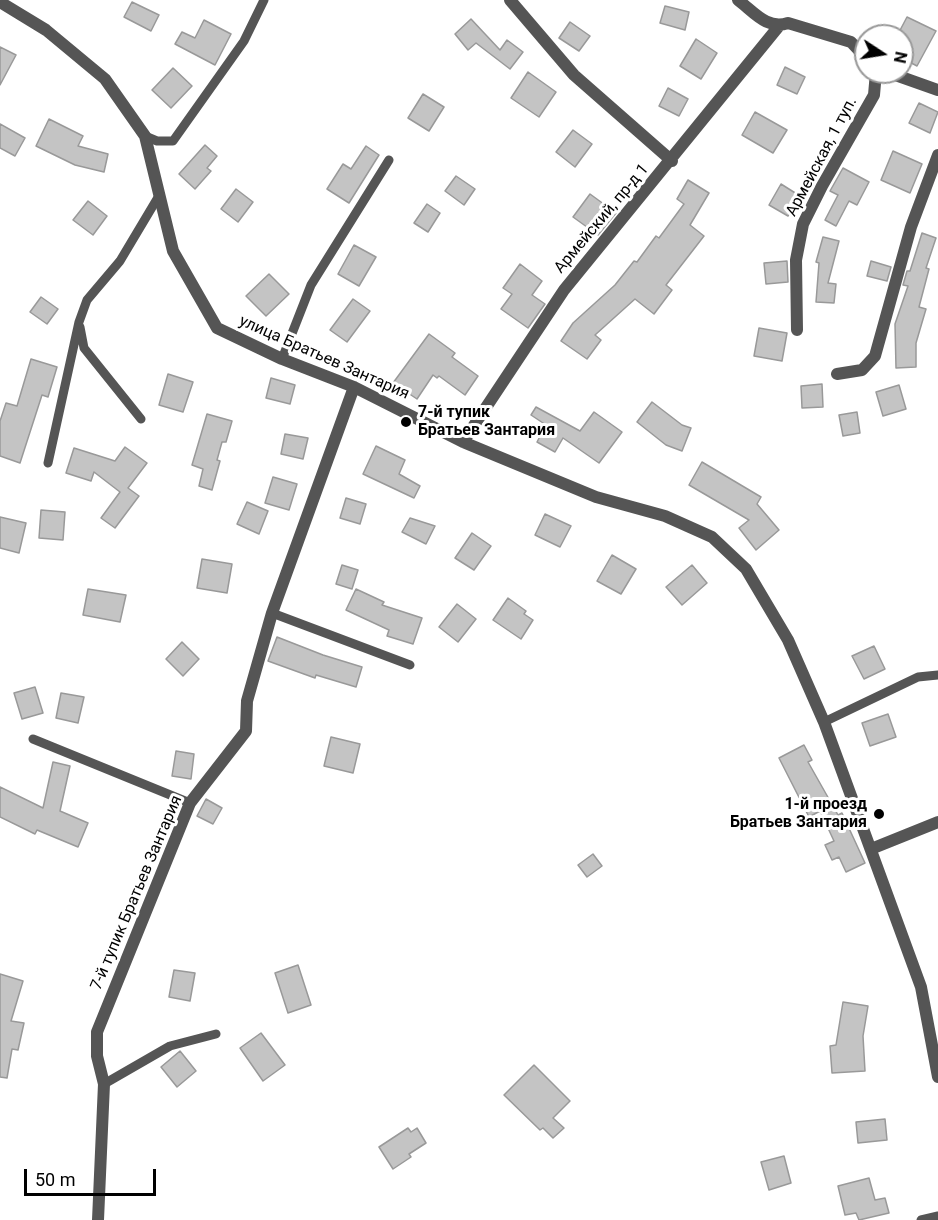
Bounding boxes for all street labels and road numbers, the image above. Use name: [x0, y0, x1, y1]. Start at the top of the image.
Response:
street label: Армейская, 1 туп.: [782, 94, 862, 220]
street label: Армейский, пр-д 1: [551, 160, 653, 278]
street label: улица Братьев Зантария: [236, 312, 412, 404]
street label: 7-й тупик Братьев Зантария: [87, 793, 187, 993]

